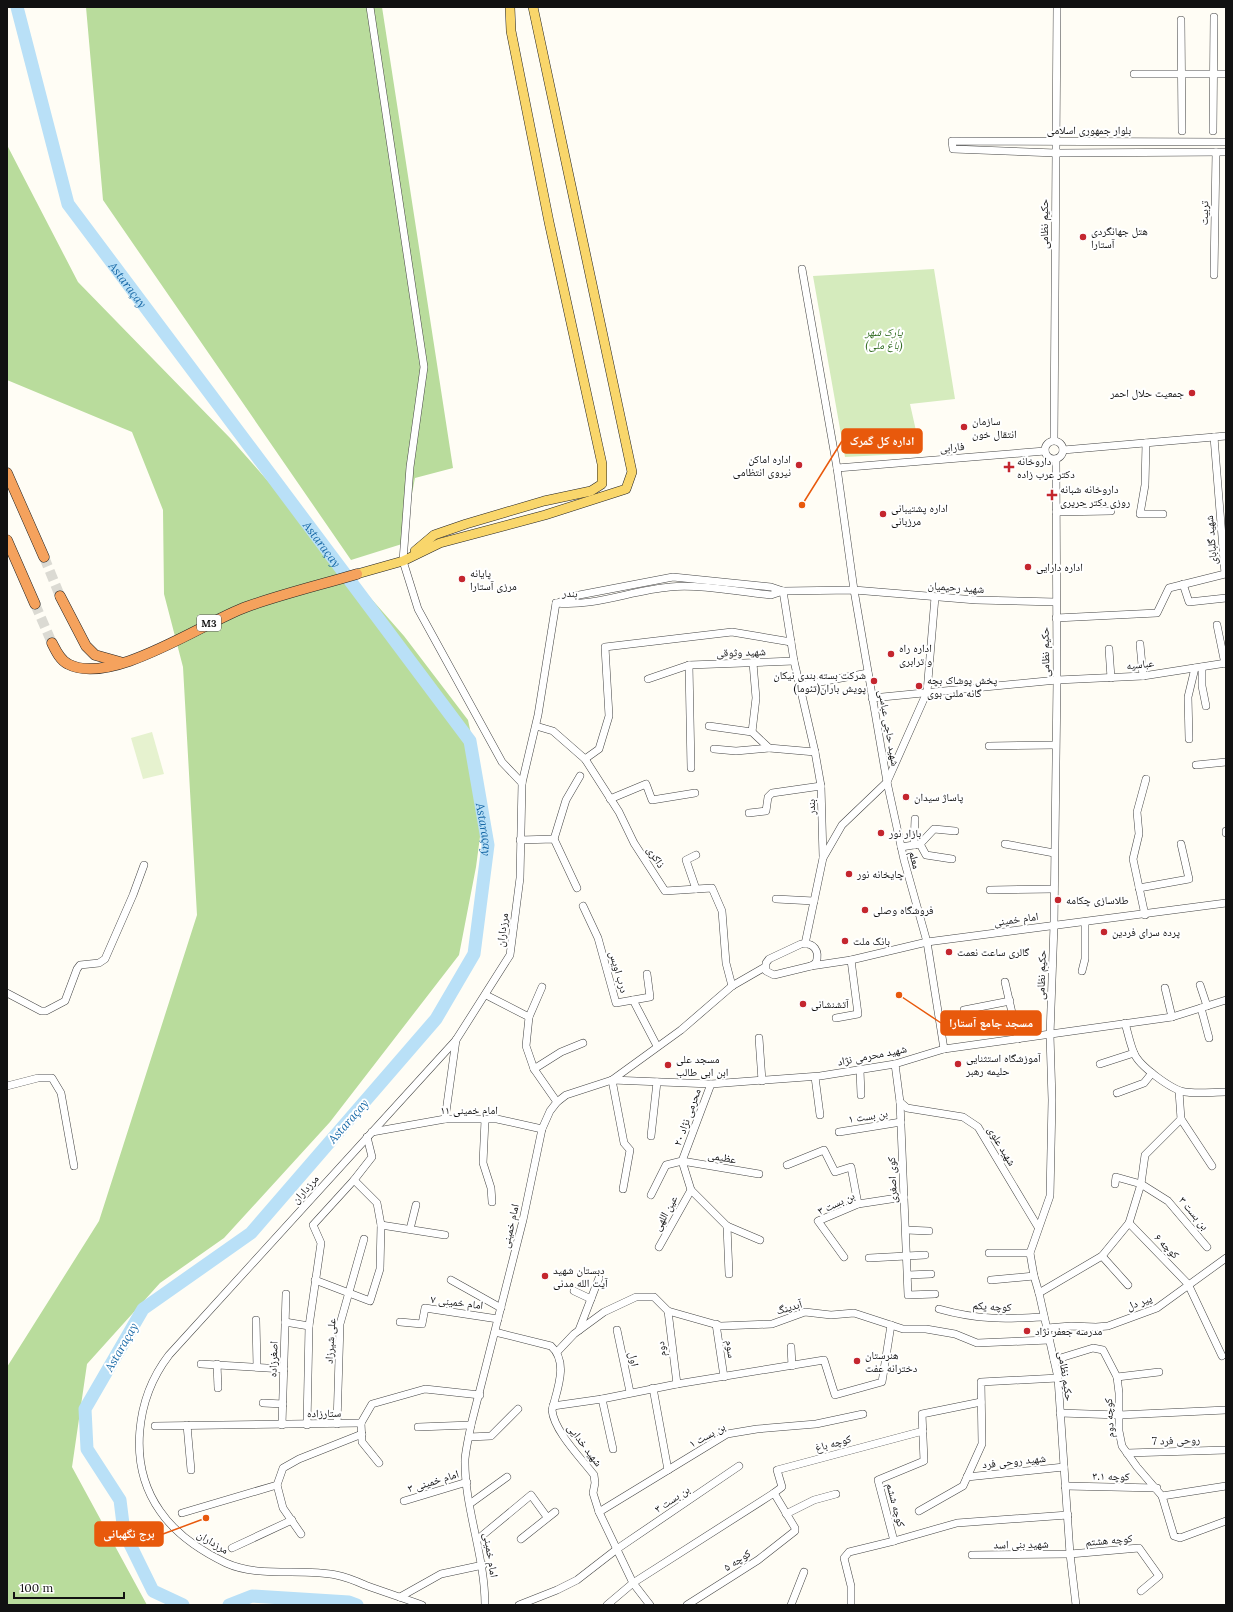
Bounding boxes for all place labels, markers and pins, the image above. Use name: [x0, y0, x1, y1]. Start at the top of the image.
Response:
place label: هتل جهانگردى آستارا: [1091, 224, 1148, 251]
marker: هتل جهانگردى آستارا: [1078, 232, 1088, 242]
place label: جمعیت حلال احمر: [1109, 386, 1184, 400]
marker: جمعیت حلال احمر: [1187, 388, 1197, 398]
place label: سازمان انتقال خون: [972, 414, 1017, 441]
marker: سازمان انتقال خون: [959, 422, 969, 432]
callout: اداره کل گمرک: [842, 429, 922, 453]
place label: اداره اماکن نیروی انتظامی: [733, 452, 791, 479]
place label: داروخانه دکتر عرب زاده: [1017, 454, 1075, 481]
marker: اداره اماکن نیروی انتظامی: [794, 460, 804, 470]
marker: داروخانه دکتر عرب زاده: [1004, 462, 1014, 472]
place label: داروخانه شبانه روزی دکتر حریری: [1060, 482, 1130, 509]
marker: داروخانه شبانه روزی دکتر حریری: [1047, 490, 1057, 500]
place label: اداره پشتیبانی مرزبانی: [891, 501, 948, 528]
marker: اداره پشتیبانی مرزبانی: [878, 509, 888, 519]
place label: اداره دارایی: [1036, 560, 1083, 574]
marker: اداره دارایی: [1023, 562, 1033, 572]
place label: پایانه مرزی آستارا: [470, 566, 517, 593]
marker: پایانه مرزی آستارا: [457, 574, 467, 584]
place label: اداره راه و ترابری: [899, 641, 932, 668]
marker: اداره راه و ترابری: [886, 649, 896, 659]
place label: شركت بسته بندی نيكان پويش باران(تئوما): [773, 668, 866, 696]
place label: پخش پوشاک بچه گانه ملنی بوی: [927, 673, 998, 700]
marker: شركت بسته بندی نيكان پويش باران(تئوما): [869, 676, 879, 686]
marker: پخش پوشاک بچه گانه ملنی بوی: [914, 681, 924, 691]
place label: پاساژ سیدان: [914, 790, 963, 804]
marker: پاساژ سیدان: [901, 792, 911, 802]
place label: بازار نور: [888, 826, 921, 840]
marker: بازار نور: [876, 828, 886, 838]
place label: چایخانه نور: [856, 867, 904, 881]
marker: چایخانه نور: [844, 869, 854, 879]
place label: طلاسازی چکامه: [1066, 893, 1129, 907]
marker: طلاسازی چکامه: [1053, 895, 1063, 905]
place label: فروشگاه وصلی: [873, 903, 934, 917]
marker: فروشگاه وصلی: [860, 905, 870, 915]
place label: پرده سرای فردین: [1112, 925, 1180, 939]
marker: پرده سرای فردین: [1099, 927, 1109, 937]
place label: بانک ملت: [853, 934, 890, 948]
marker: بانک ملت: [840, 936, 850, 946]
place label: گالری ساعت نعمت: [957, 945, 1030, 959]
marker: گالری ساعت نعمت: [944, 947, 954, 957]
place label: آتشنشانی: [811, 997, 849, 1011]
marker: آتشنشانی: [798, 999, 808, 1009]
callout: مسجد جامع آستارا: [941, 1011, 1041, 1035]
place label: آموزشگاه استثنایی حلیمه رهبر: [965, 1051, 1041, 1078]
place label: مسجد علی ابن ابی طالب: [676, 1052, 728, 1079]
marker: آموزشگاه استثنایی حلیمه رهبر: [953, 1059, 963, 1069]
marker: مسجد علی ابن ابی طالب: [663, 1060, 673, 1070]
place label: دبستان شهید آیت الله مدنی: [553, 1263, 608, 1290]
marker: دبستان شهید آیت الله مدنی: [540, 1271, 550, 1281]
place label: مدرسه جعفر نژاد: [1035, 1324, 1102, 1338]
marker: مدرسه جعفر نژاد: [1022, 1326, 1032, 1336]
place label: هنرستان دخترانه عفت: [865, 1348, 918, 1375]
marker: هنرستان دخترانه عفت: [852, 1356, 862, 1366]
callout: برج نگهبانی: [95, 1522, 163, 1546]

